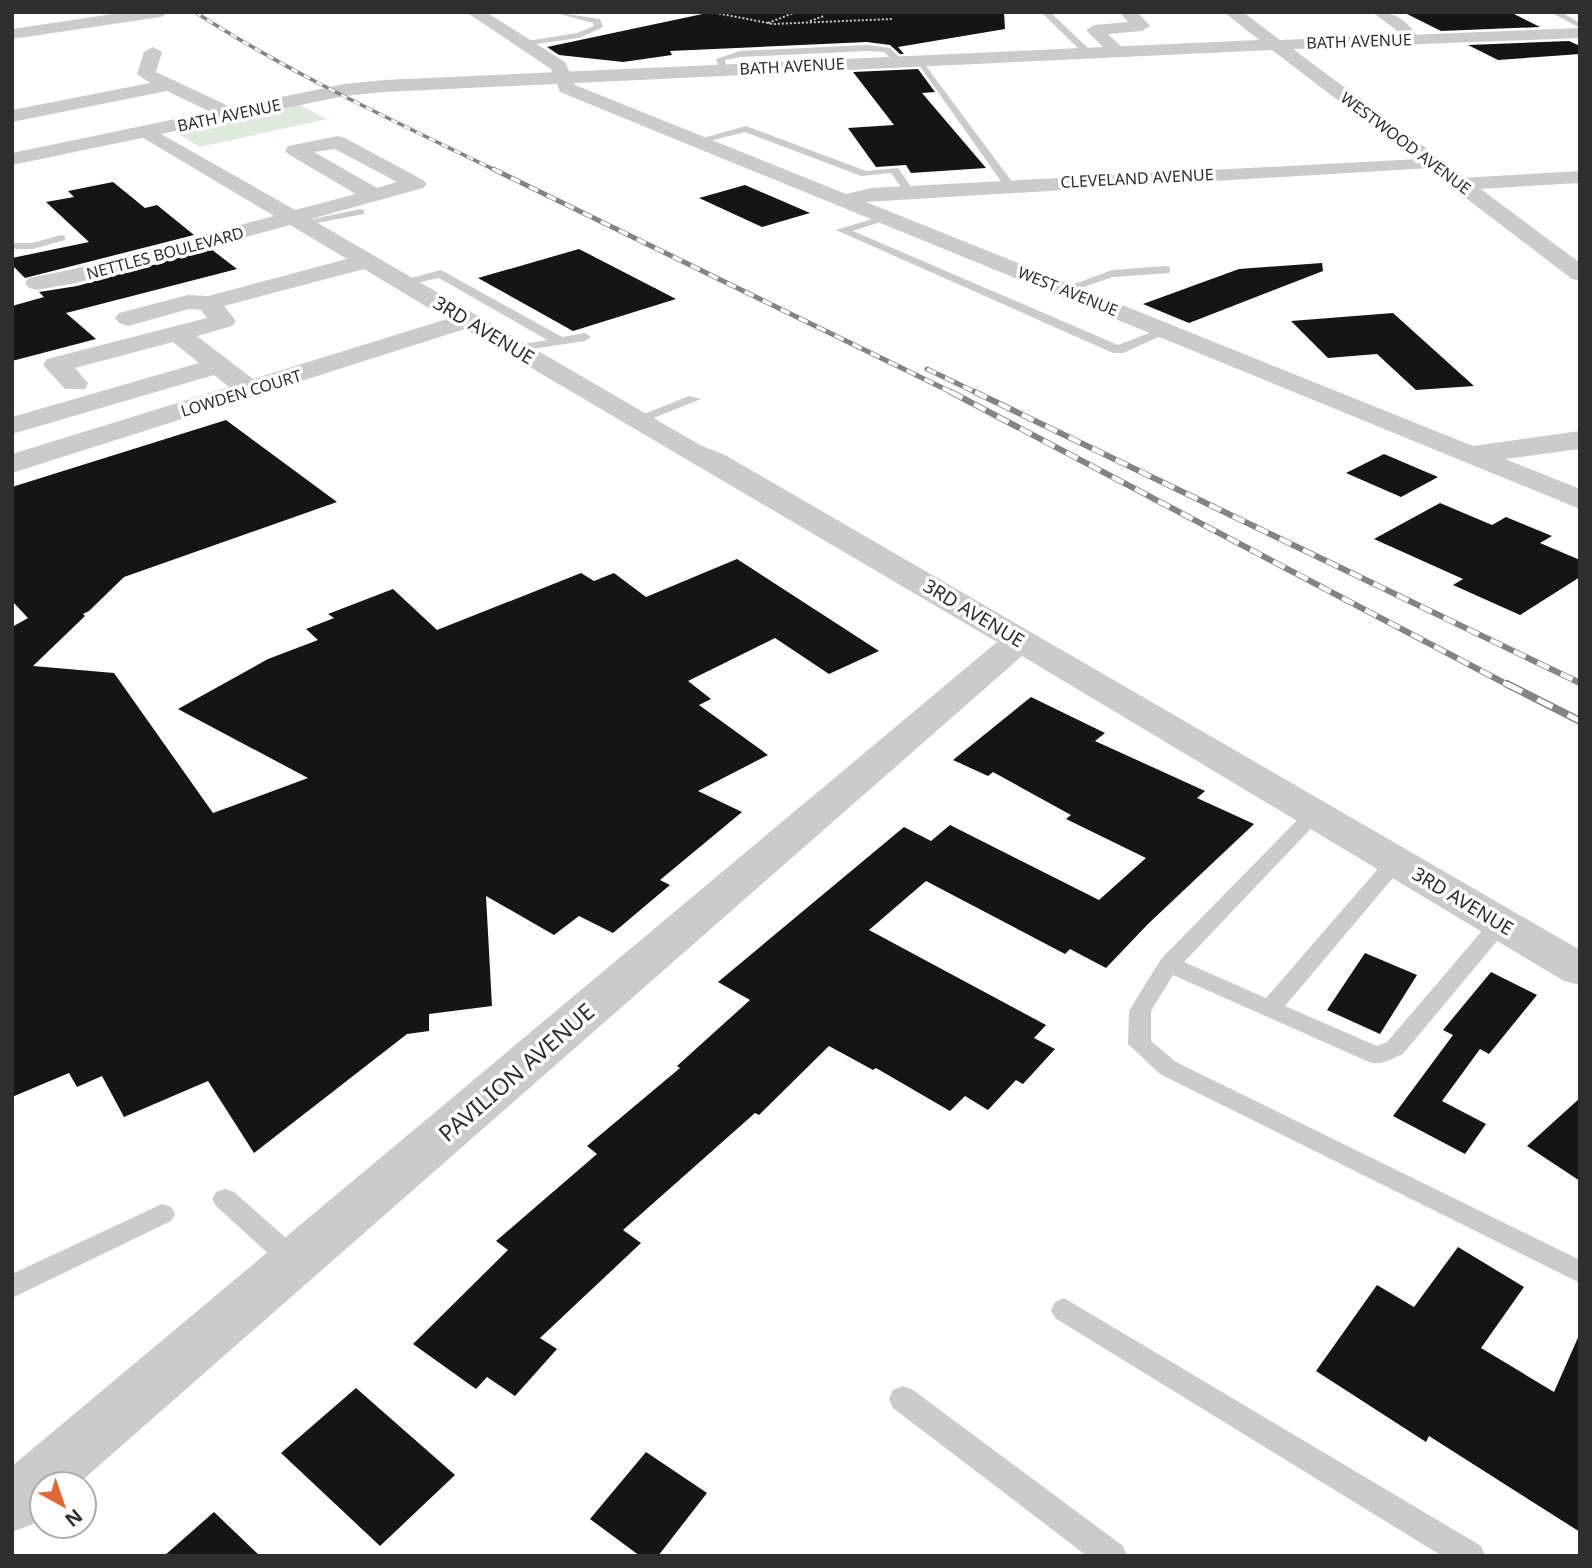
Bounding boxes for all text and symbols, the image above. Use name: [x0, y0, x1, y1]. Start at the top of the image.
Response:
street label: BATH AVENUE: [1306, 28, 1412, 54]
street label: BATH AVENUE: [739, 52, 845, 80]
street label: WESTWOOD AVENUE: [1336, 87, 1476, 199]
street label: BATH AVENUE: [175, 93, 283, 137]
street label: CLEVELAND AVENUE: [1060, 163, 1214, 193]
street label: NETTLES BOULEVARD: [84, 221, 246, 285]
street label: WEST AVENUE: [1015, 261, 1121, 321]
street label: 3RD AVENUE: [429, 290, 539, 370]
street label: LOWDEN COURT: [178, 364, 304, 422]
street label: 3RD AVENUE: [919, 573, 1029, 653]
street label: 3RD AVENUE: [1408, 861, 1518, 941]
street label: PAVILION AVENUE: [431, 995, 601, 1149]
north arrow: [28, 1470, 98, 1540]
text: N: [60, 1503, 88, 1533]

